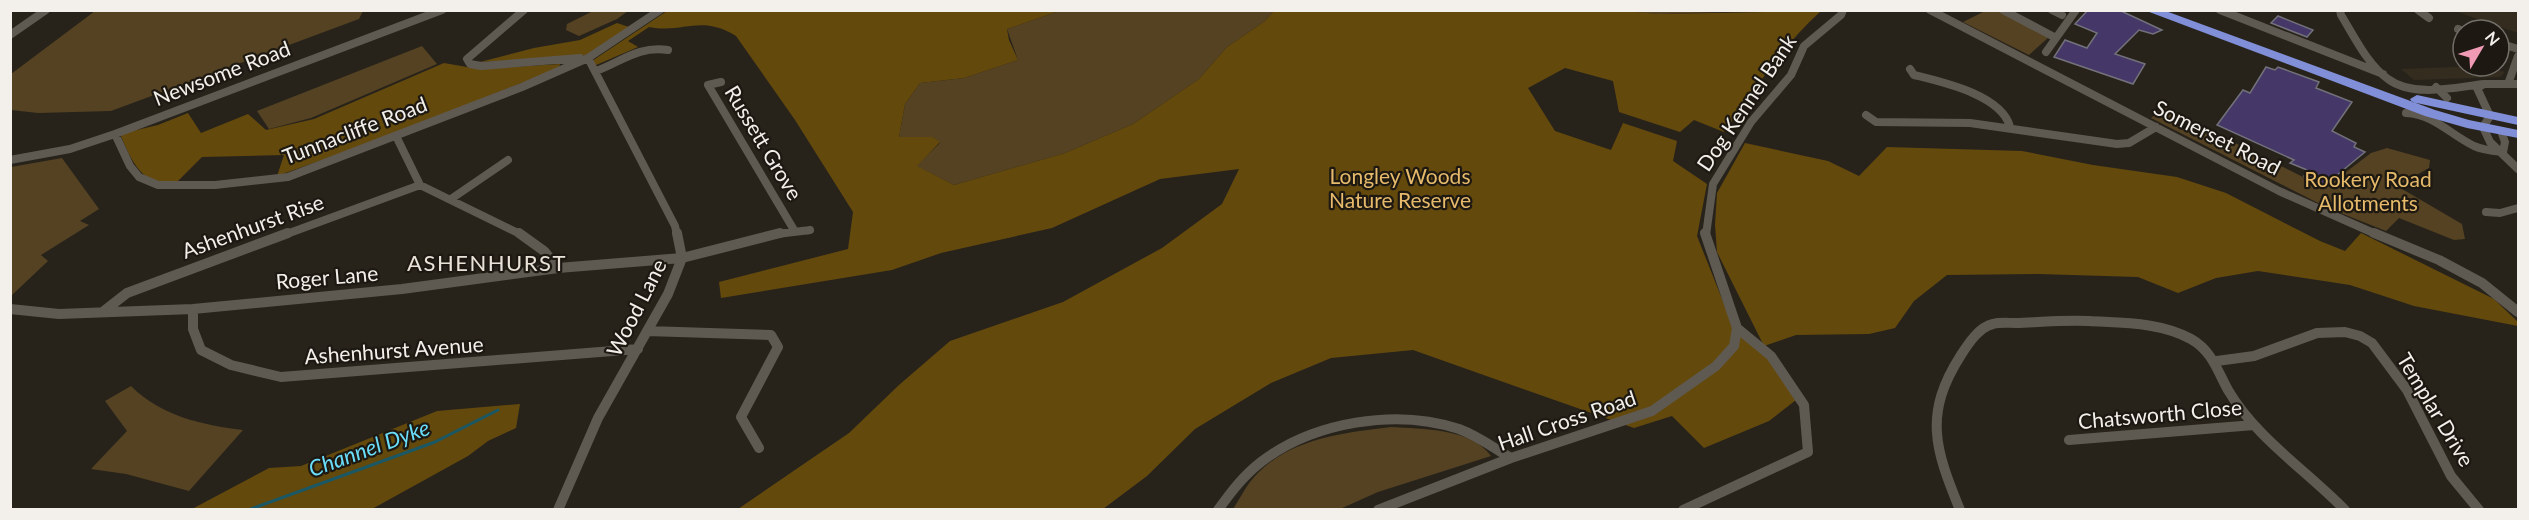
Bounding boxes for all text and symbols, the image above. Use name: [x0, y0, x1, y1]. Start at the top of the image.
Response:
north arrow: [2451, 18, 2511, 78]
text: N: [2482, 27, 2504, 49]
street label: Dog Kennel Bank: [1691, 29, 1801, 175]
street label: Newsome Road: [150, 35, 293, 110]
street label: Russett Grove: [720, 81, 808, 204]
street label: Tunnacliffe Road: [279, 91, 430, 169]
street label: Somerset Road: [2150, 94, 2285, 179]
park label: Longley Woods Nature Reserve: [1329, 163, 1471, 212]
park label: Rookery Road Allotments: [2304, 166, 2432, 215]
street label: Ashenhurst Rise: [178, 188, 327, 263]
district label: ASHENHURST: [407, 249, 567, 276]
street label: Wood Lane: [601, 255, 671, 360]
street label: Roger Lane: [275, 260, 379, 293]
street label: Ashenhurst Avenue: [303, 331, 484, 368]
street label: Templar Drive: [2393, 348, 2480, 471]
street label: Hall Cross Road: [1494, 384, 1639, 455]
street label: Chatsworth Close: [2077, 394, 2243, 433]
water label: Channel Dyke: [305, 413, 433, 482]

